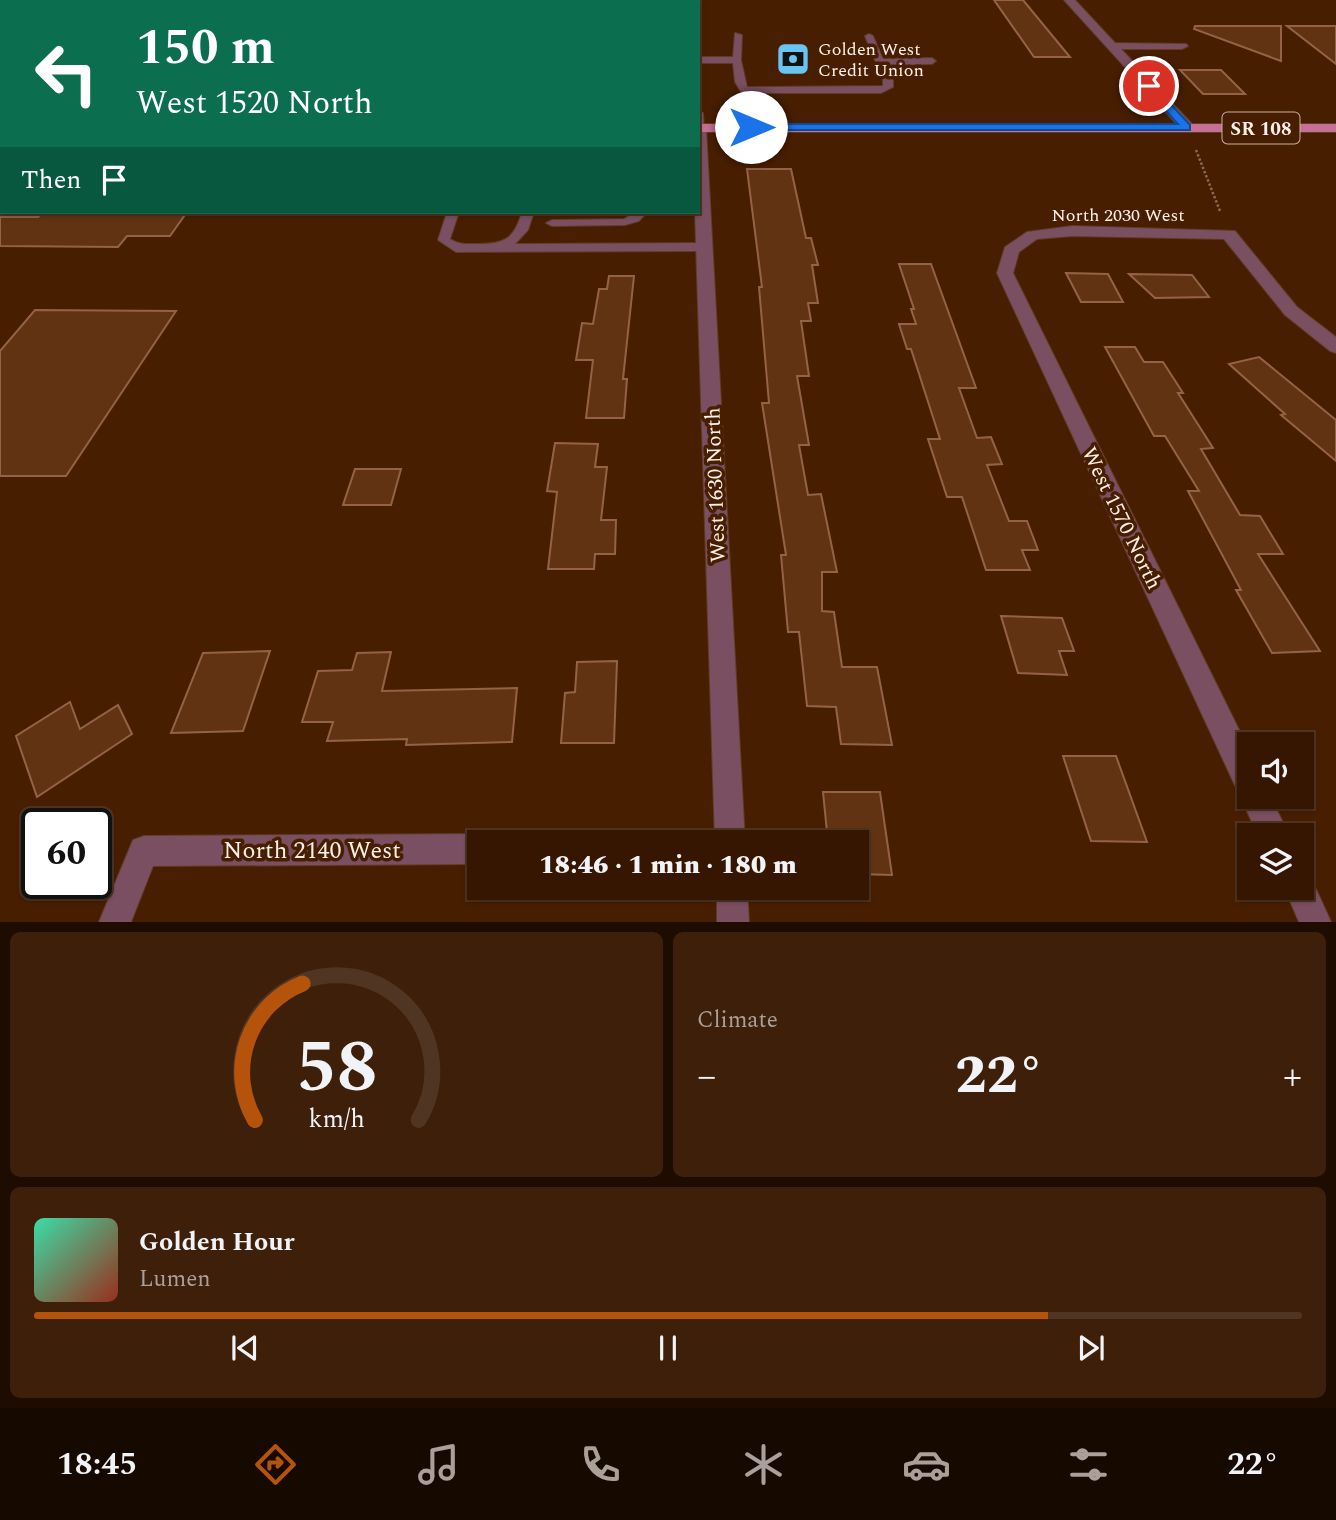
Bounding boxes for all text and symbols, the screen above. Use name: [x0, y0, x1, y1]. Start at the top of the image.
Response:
text: 150 m: [136, 11, 275, 86]
icon: left: [21, 28, 112, 119]
place label: Golden West Credit Union: [818, 36, 924, 84]
bank icon: Golden West Credit Union: [774, 40, 812, 78]
pin: [1119, 56, 1179, 116]
icon: arrive: [1130, 67, 1168, 105]
text: West 1520 North: [136, 79, 373, 128]
position arrow: [714, 90, 788, 164]
road number: SR 108: [1222, 112, 1300, 144]
text: Then: [21, 160, 81, 200]
icon: arrive: [95, 161, 133, 199]
street label: North 2030 West: [1051, 202, 1185, 229]
street label: West 1630 North: [697, 407, 735, 563]
street label: West 1570 North: [1073, 442, 1170, 595]
map controls: [1237, 732, 1314, 900]
button: sound: [1237, 732, 1314, 809]
speed limit sign: 60: [21, 808, 112, 899]
button: layers: [1237, 823, 1314, 900]
street label: North 2140 West: [223, 833, 401, 869]
text: 18:46 · 1 min · 180 m: [539, 845, 797, 885]
text: Climate: [697, 1003, 778, 1038]
text: 58: [296, 1014, 377, 1125]
text: 22°: [955, 1037, 1044, 1116]
text: −: [697, 1048, 716, 1106]
text: +: [1283, 1048, 1302, 1106]
text: km/h: [308, 1101, 365, 1139]
text: Golden Hour: [139, 1222, 295, 1262]
text: Lumen: [139, 1262, 211, 1297]
icon: previous: [226, 1329, 264, 1367]
icon: pause: [649, 1329, 687, 1367]
icon: next: [1072, 1329, 1110, 1367]
text: 18:45: [57, 1440, 137, 1489]
icon: directions: [251, 1440, 300, 1489]
icon: music: [414, 1440, 463, 1489]
icon: phone: [576, 1440, 625, 1489]
icon: climate: [739, 1440, 788, 1489]
icon: car: [902, 1440, 951, 1489]
icon: filters: [1064, 1440, 1113, 1489]
text: 22°: [1227, 1440, 1279, 1489]

